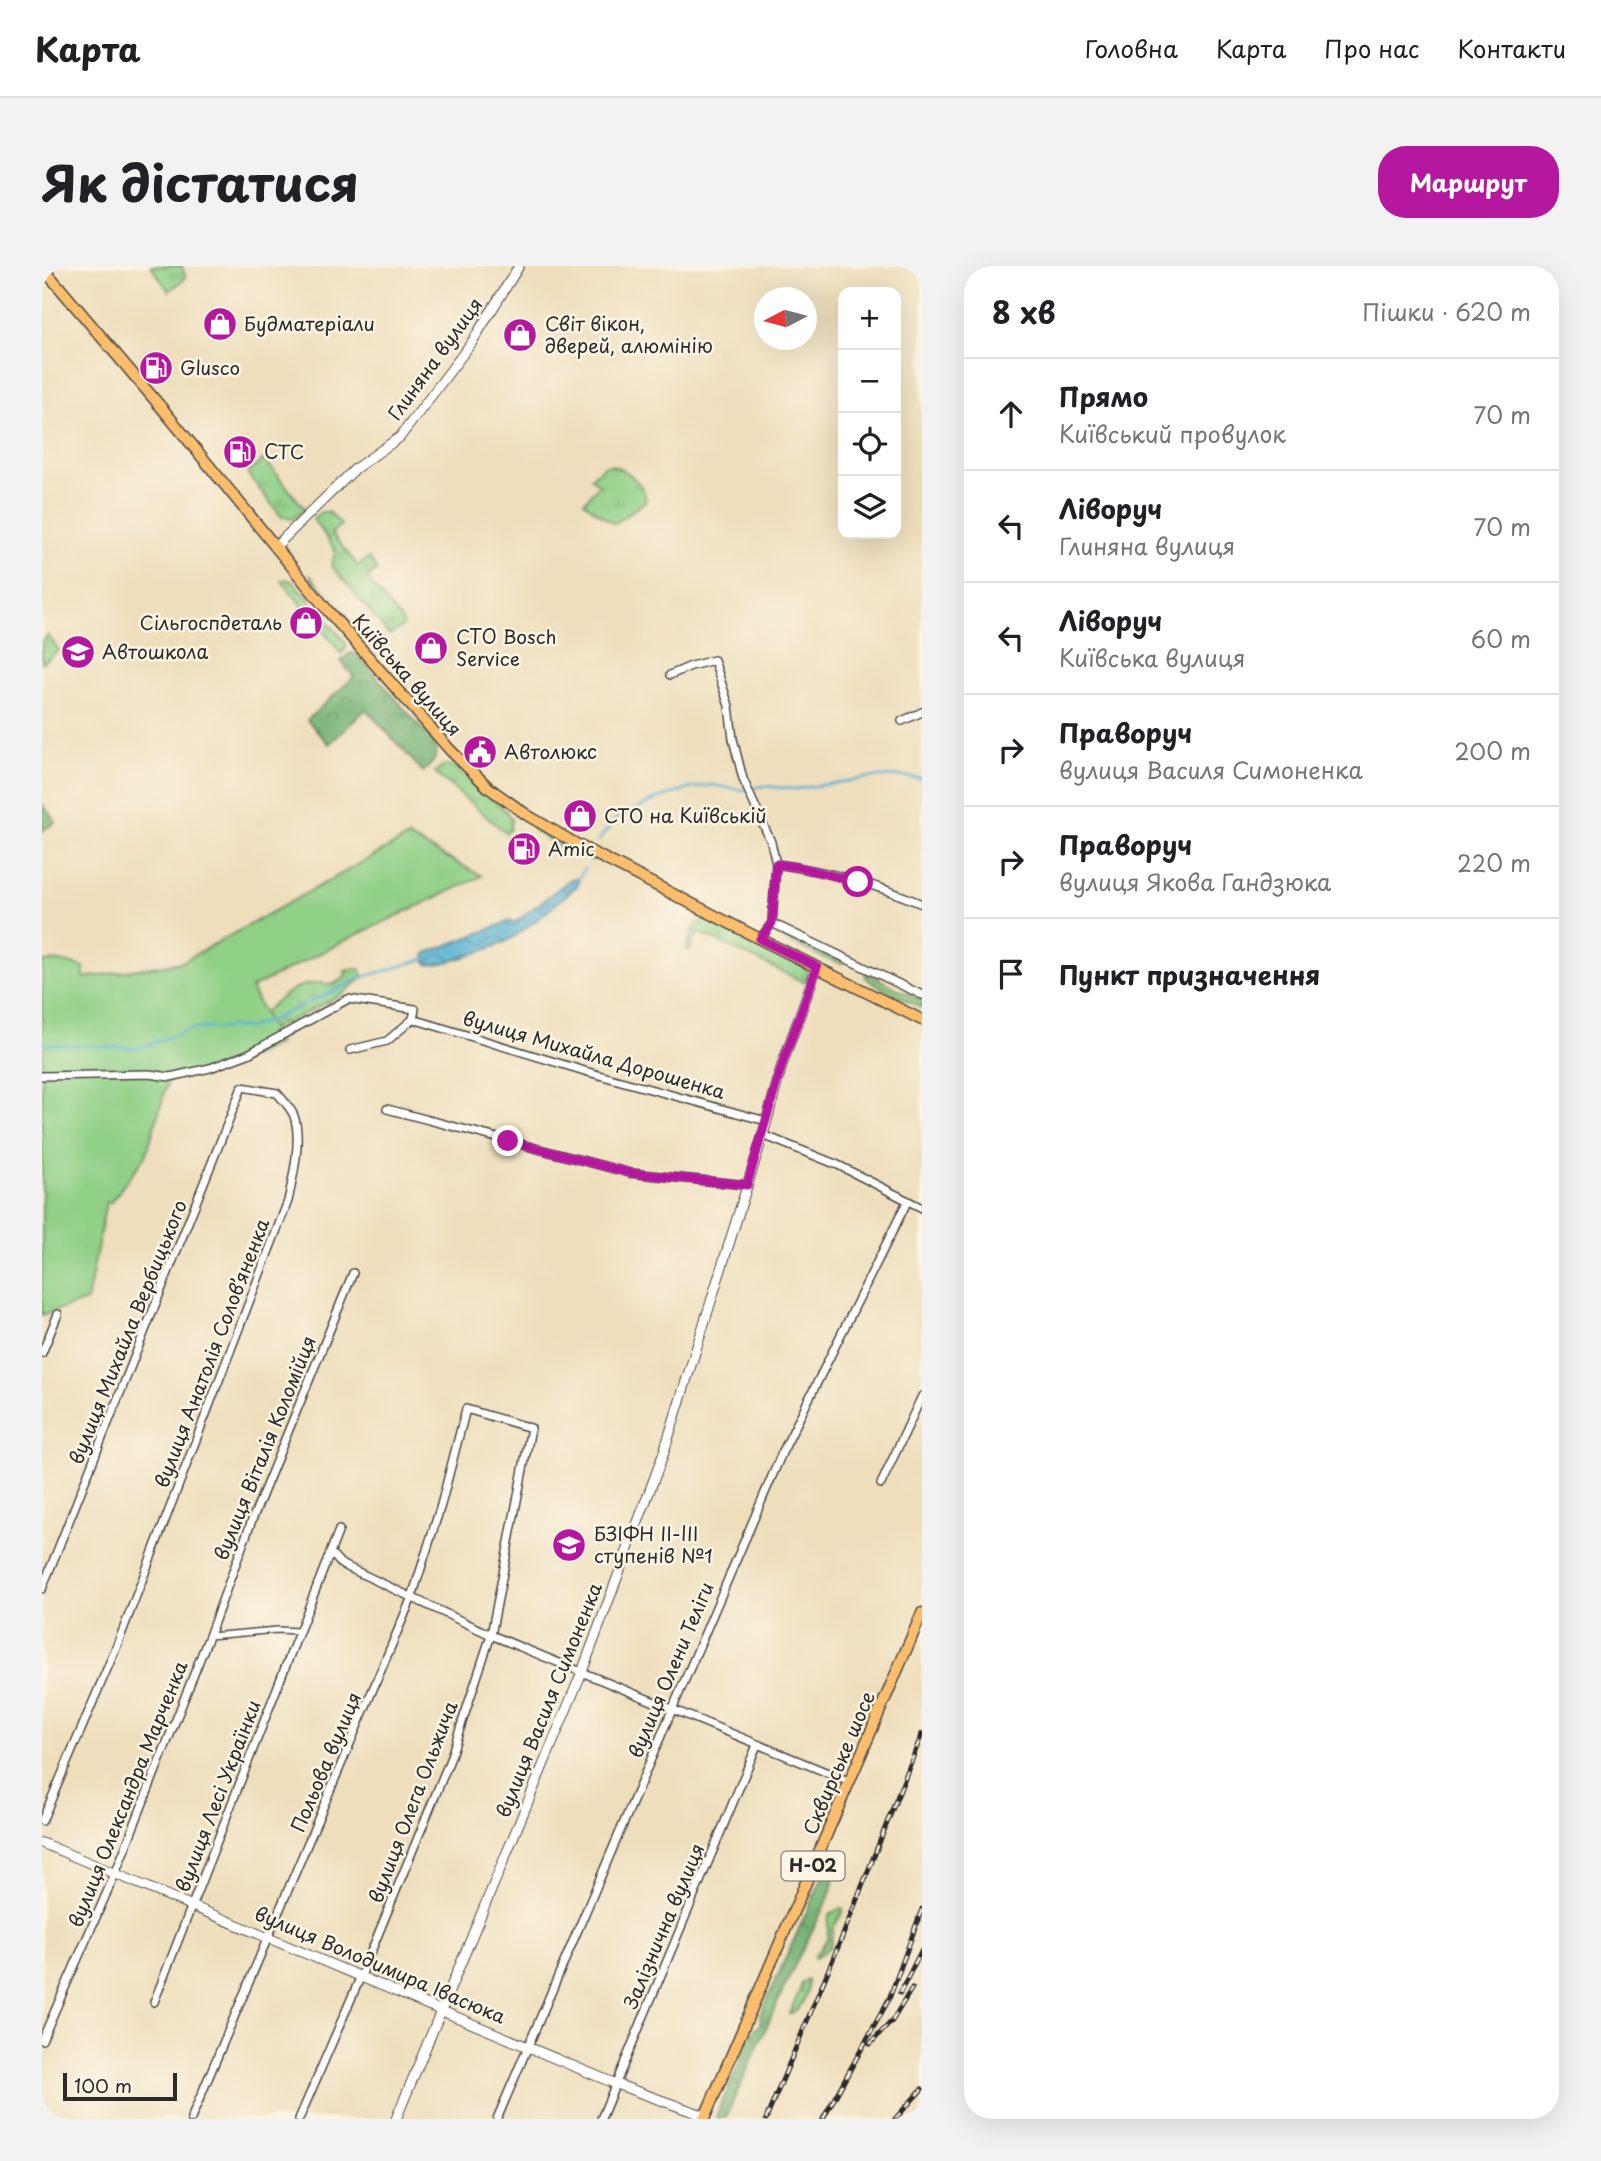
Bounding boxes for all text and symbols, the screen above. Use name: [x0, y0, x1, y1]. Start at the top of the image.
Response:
text: Карта: [35, 23, 141, 73]
text: Головна: [1085, 30, 1178, 66]
text: Карта: [1216, 30, 1286, 66]
text: Про нас: [1324, 30, 1419, 66]
text: Контакти: [1457, 30, 1566, 66]
text: Як дістатися: [42, 145, 359, 219]
button: Маршрут: [1378, 146, 1559, 218]
north arrow: [754, 287, 817, 350]
map controls: [838, 287, 901, 539]
button: +: [838, 287, 901, 350]
text: 8 хв: [992, 289, 1055, 334]
street label: Глиняна вулиця: [380, 291, 488, 426]
text: Пішки · 620 m: [1362, 294, 1531, 329]
shop icon: Будматеріали: [201, 305, 239, 343]
place label: Будматеріали: [244, 309, 375, 337]
place label: Світ вікон, дверей, алюмінію: [545, 309, 713, 359]
shop icon: Світ вікон, дверей, алюмінію: [501, 316, 539, 354]
fuel station icon: Glusco: [137, 349, 175, 387]
button: −: [838, 350, 901, 413]
place label: Glusco: [180, 353, 240, 381]
text: Прямо: [1059, 377, 1148, 416]
icon: ahead: [992, 395, 1030, 433]
text: 70 m: [1473, 397, 1531, 432]
button: locate: [838, 413, 901, 476]
text: Київський провулок: [1059, 416, 1286, 451]
fuel station icon: СТС: [221, 433, 259, 471]
place label: СТС: [264, 437, 304, 465]
button: layers: [838, 476, 901, 539]
text: Ліворуч: [1059, 489, 1162, 528]
icon: left: [992, 507, 1030, 545]
text: 70 m: [1473, 509, 1531, 544]
text: Глиняна вулиця: [1059, 528, 1235, 563]
text: Ліворуч: [1059, 601, 1162, 640]
shop icon: Сільгоспдеталь: [287, 604, 325, 642]
street label: Київська вулиця: [347, 607, 469, 742]
place label: Сільгоспдеталь: [139, 608, 282, 636]
icon: left: [992, 619, 1030, 657]
text: 60 m: [1471, 621, 1531, 656]
place label: СТО Bosch Service: [456, 622, 556, 672]
shop icon: СТО Bosch Service: [412, 629, 450, 667]
school or university icon: Автошкола: [59, 633, 97, 671]
place label: Автошкола: [102, 637, 208, 665]
text: Київська вулиця: [1059, 640, 1245, 675]
text: Праворуч: [1059, 713, 1192, 752]
icon: right: [992, 731, 1030, 769]
public building icon: Автолюкс: [461, 733, 499, 771]
text: 200 m: [1454, 733, 1531, 768]
place label: Автолюкс: [504, 737, 597, 765]
text: вулиця Василя Симоненка: [1059, 752, 1363, 787]
shop icon: СТО на Київській: [561, 797, 599, 835]
place label: СТО на Київській: [604, 801, 767, 829]
text: Праворуч: [1059, 825, 1192, 864]
fuel station icon: Amic: [505, 830, 543, 868]
place label: Amic: [548, 834, 594, 862]
icon: right: [992, 843, 1030, 881]
text: 220 m: [1457, 845, 1531, 880]
text: вулиця Якова Гандзюка: [1059, 864, 1331, 899]
route start: [842, 866, 873, 897]
icon: arrive: [992, 955, 1030, 993]
text: Пункт призначення: [1059, 955, 1320, 994]
street label: вулиця Михайла Дорошенка: [460, 1003, 729, 1105]
route end: [492, 1125, 523, 1156]
street label: вулиця Михайла Вербицького: [61, 1195, 193, 1468]
street label: вулиця Анатолія Соловʼяненка: [147, 1214, 276, 1491]
street label: вулиця Віталія Коломійця: [206, 1331, 322, 1564]
place label: БЗІФН ІІ-ІІІ ступенів №1: [594, 1519, 713, 1569]
school or university icon: БЗІФН ІІ-ІІІ ступенів №1: [550, 1526, 588, 1564]
street label: вулиця Олени Теліги: [620, 1577, 720, 1762]
street label: вулиця Василя Симоненка: [488, 1578, 608, 1821]
street label: вулиця Олександра Марченка: [61, 1656, 194, 1931]
street label: Польова вулиця: [283, 1687, 367, 1836]
street label: Сквирське шосе: [795, 1687, 881, 1839]
street label: вулиця Лесі Українки: [168, 1696, 267, 1896]
street label: вулиця Олега Ольжича: [361, 1697, 464, 1907]
street label: Залізнична вулиця: [615, 1839, 711, 2014]
road number: Н-02: [782, 1852, 844, 1881]
street label: вулиця Володимира Івасюка: [251, 1898, 510, 2030]
scale bar: [63, 2070, 177, 2102]
text: 100 m: [74, 2071, 132, 2099]

